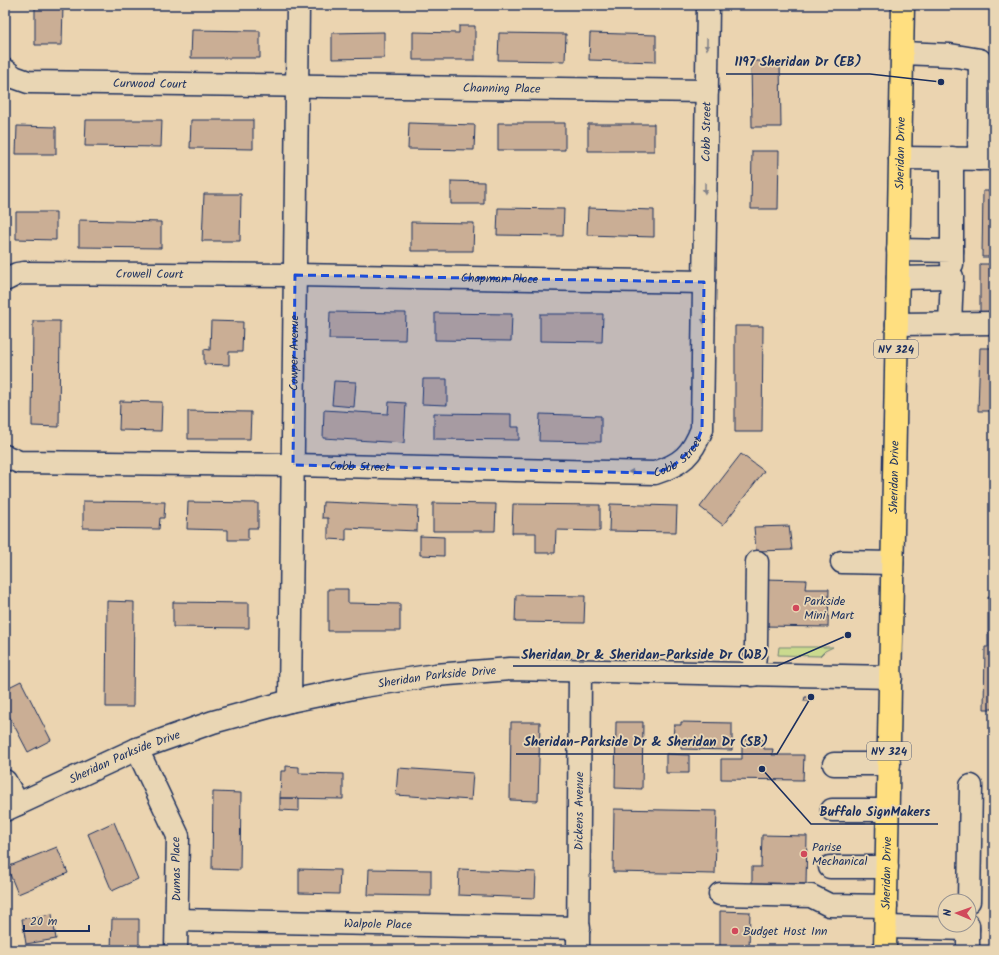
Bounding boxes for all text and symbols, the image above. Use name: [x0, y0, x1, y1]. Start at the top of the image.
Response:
one-way arrow: [704, 38, 710, 51]
callout: 1197 Sheridan Dr (EB): [726, 49, 870, 74]
text: 1197 Sheridan Dr (EB): [734, 52, 862, 73]
street label: Curwood Court: [113, 74, 187, 94]
street label: Channing Place: [463, 79, 541, 99]
street label: Cobb Street: [697, 101, 717, 162]
street label: Sheridan Drive: [890, 116, 911, 190]
one-way arrow: [702, 182, 709, 194]
street label: Crowell Court: [115, 265, 184, 284]
street label: Chapman Place: [461, 269, 539, 289]
one-way arrow: [701, 312, 707, 325]
street label: Cowper Avenue: [285, 314, 304, 391]
road number: NY 324: [874, 340, 918, 358]
street label: Cobb Street: [651, 433, 708, 483]
street label: Sheridan Drive: [884, 440, 905, 514]
street label: Cobb Street: [329, 457, 391, 477]
one-way arrow: [627, 469, 640, 475]
place label: Parkside Mini Mart: [804, 592, 854, 625]
marker: Parkside Mini Mart: [791, 603, 801, 613]
callout: Sheridan Dr & Sheridan-Parkside Dr (WB): [513, 641, 777, 666]
text: Sheridan Dr & Sheridan-Parkside Dr (WB): [521, 645, 769, 666]
street label: Sheridan Parkside Drive: [377, 661, 497, 694]
street label: Sheridan Parkside Drive: [66, 725, 183, 789]
callout: Sheridan-Parkside Dr & Sheridan Dr (SB): [516, 729, 777, 754]
text: Sheridan-Parkside Dr & Sheridan Dr (SB): [524, 732, 768, 753]
road number: NY 324: [867, 742, 911, 760]
street label: Dickens Avenue: [570, 771, 589, 850]
callout: Buffalo SignMakers: [811, 799, 938, 824]
text: Buffalo SignMakers: [820, 802, 930, 823]
street label: Dumas Place: [166, 836, 187, 901]
street label: Sheridan Drive: [877, 836, 897, 910]
place label: Parise Mechanical: [812, 838, 867, 871]
marker: Parise Mechanical: [799, 849, 809, 859]
north arrow: [937, 893, 977, 933]
scale bar: [24, 907, 89, 933]
text: N: [939, 909, 957, 916]
text: 20 m: [30, 912, 58, 931]
street label: Walpole Place: [344, 914, 413, 935]
place label: Budget Host Inn: [743, 922, 828, 941]
marker: Budget Host Inn: [730, 926, 740, 936]

